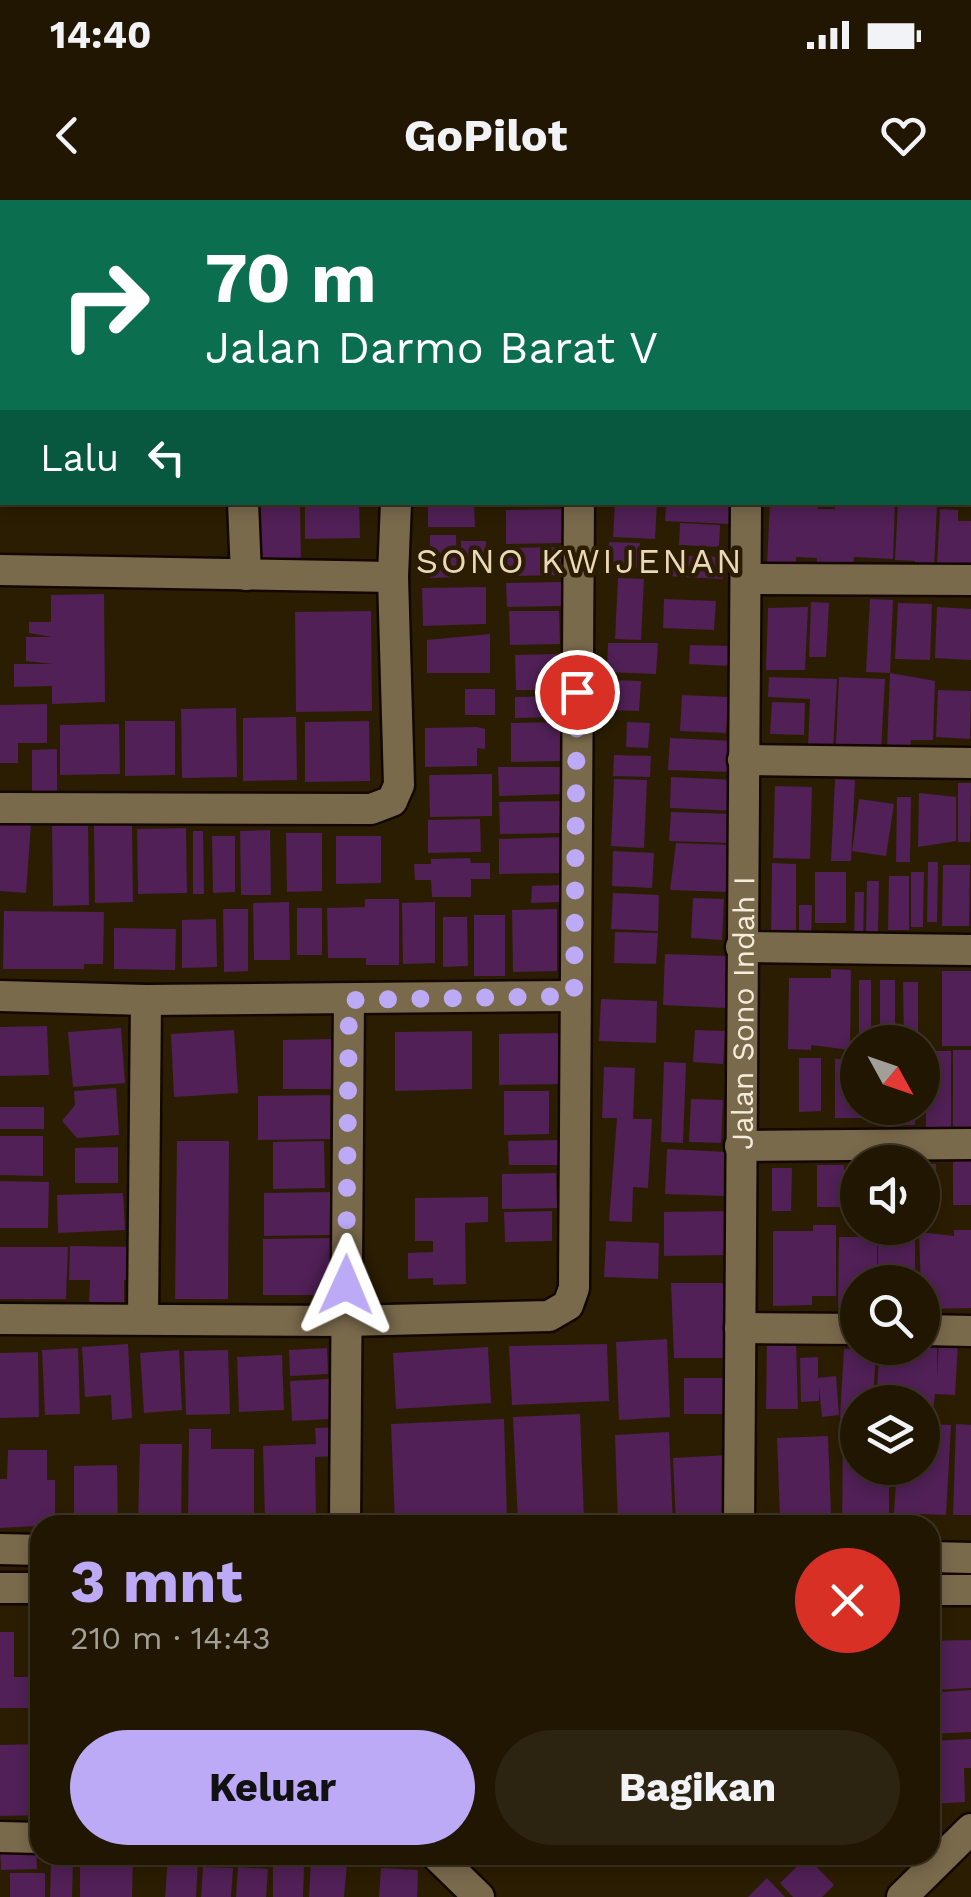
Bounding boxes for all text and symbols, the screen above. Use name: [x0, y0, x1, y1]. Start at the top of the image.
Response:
text: 14:40: [50, 13, 151, 57]
icon: back: [40, 108, 95, 163]
icon: heart: [876, 108, 931, 163]
text: GoPilot: [404, 109, 567, 162]
text: 70 m: [205, 237, 377, 319]
icon: right: [40, 240, 170, 370]
text: Jalan Darmo Barat V: [205, 321, 658, 374]
icon: left: [139, 430, 194, 485]
text: Lalu: [40, 436, 119, 480]
district label: SONO KWIJENAN: [416, 540, 744, 582]
pin: [535, 650, 620, 735]
icon: arrive: [550, 665, 605, 720]
street label: Jalan Sono Indah I: [724, 876, 761, 1150]
north arrow: [840, 1025, 940, 1125]
map controls: [840, 1025, 940, 1485]
button: sound: [840, 1145, 940, 1245]
position arrow: [294, 1233, 398, 1337]
button: search: [840, 1265, 940, 1365]
button: layers: [840, 1385, 940, 1485]
text: 3 mnt: [70, 1546, 242, 1617]
button: close: [795, 1548, 900, 1653]
text: 210 m · 14:43: [70, 1619, 271, 1657]
button: Keluar: [70, 1730, 475, 1845]
button: Bagikan: [495, 1730, 900, 1845]

